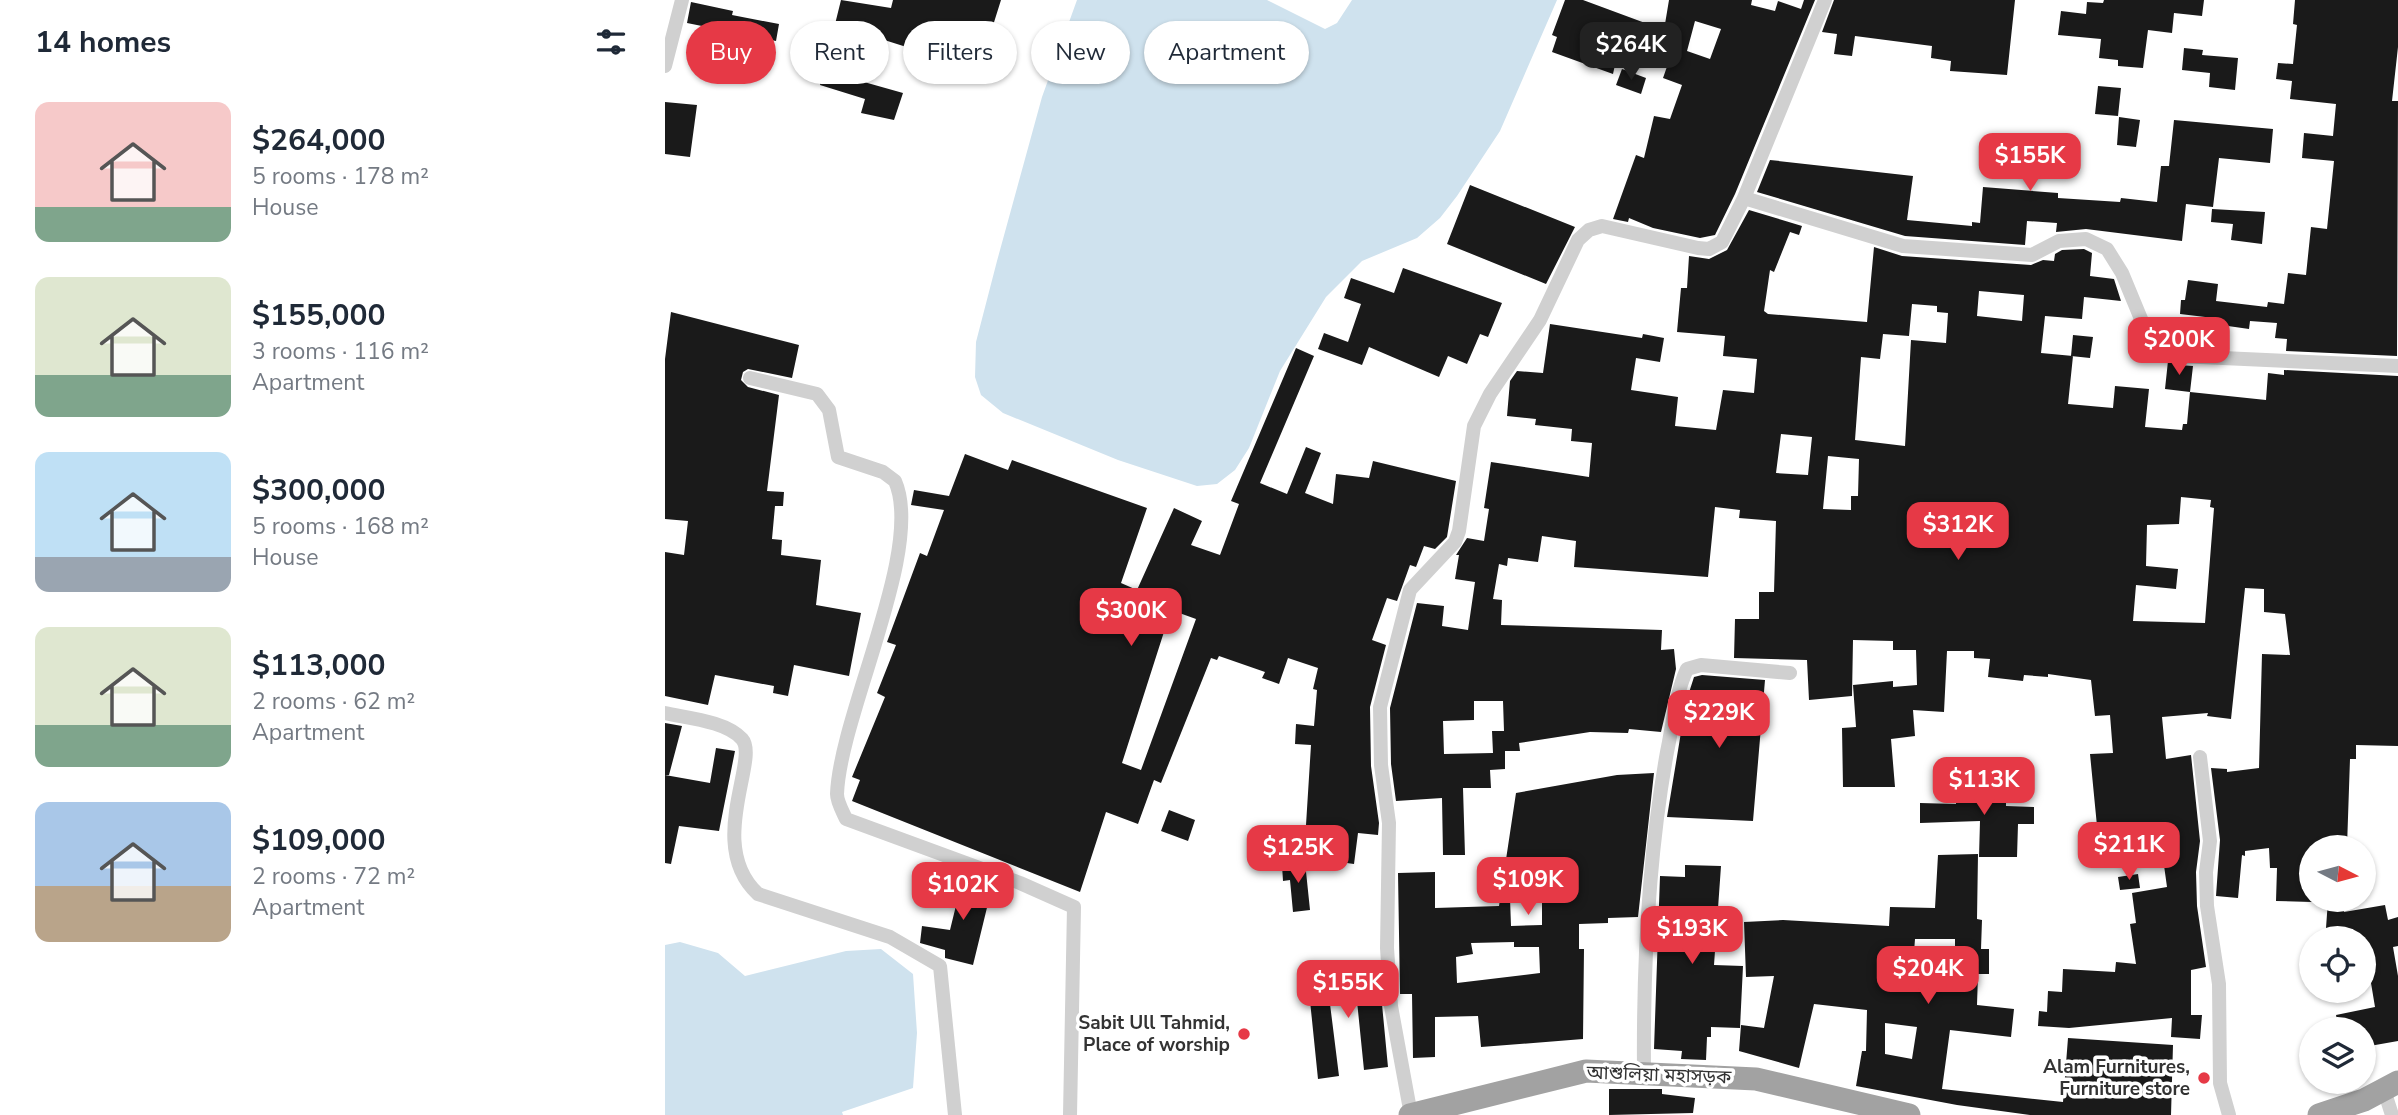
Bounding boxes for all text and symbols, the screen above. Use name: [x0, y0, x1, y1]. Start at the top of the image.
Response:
chip: Buy: [686, 21, 776, 84]
chip: Rent: [790, 21, 889, 84]
chip: Filters: [903, 21, 1017, 84]
chip: New: [1031, 21, 1130, 84]
chip: Apartment: [1144, 21, 1309, 84]
text: 14 homes: [35, 22, 171, 63]
pin: $264K: [1582, 22, 1680, 82]
icon: filters: [592, 23, 630, 61]
text: $264K: [1596, 29, 1666, 60]
text: $264,000: [252, 120, 385, 161]
icon: home: [91, 130, 175, 214]
pin: $155K: [1981, 134, 2079, 193]
text: $155K: [1995, 140, 2065, 171]
text: 5 rooms · 178 m²: [252, 161, 429, 192]
text: House: [252, 192, 319, 223]
text: $155,000: [252, 295, 385, 336]
icon: home: [91, 305, 175, 389]
pin: $200K: [2130, 318, 2228, 377]
text: $200K: [2144, 324, 2214, 355]
text: 3 rooms · 116 m²: [252, 336, 429, 367]
text: Apartment: [252, 367, 364, 398]
text: $300,000: [252, 470, 385, 511]
icon: home: [91, 480, 175, 564]
pin: $312K: [1909, 503, 2007, 562]
text: $312K: [1923, 509, 1993, 540]
text: 5 rooms · 168 m²: [252, 511, 429, 542]
text: House: [252, 542, 319, 573]
pin: $300K: [1082, 588, 1180, 648]
text: $300K: [1096, 595, 1166, 626]
text: $113,000: [252, 645, 385, 686]
icon: home: [91, 655, 175, 739]
text: 2 rooms · 62 m²: [252, 686, 415, 717]
pin: $229K: [1670, 690, 1768, 750]
text: $229K: [1684, 697, 1754, 728]
text: Apartment: [252, 717, 364, 748]
pin: $113K: [1935, 758, 2033, 817]
text: $113K: [1949, 764, 2019, 795]
text: $109,000: [252, 820, 385, 861]
pin: $211K: [2080, 822, 2178, 882]
pin: $125K: [1249, 826, 1347, 885]
text: $211K: [2094, 829, 2164, 860]
icon: home: [91, 830, 175, 914]
text: $125K: [1263, 832, 1333, 863]
north arrow: [2299, 835, 2377, 912]
map controls: [2299, 835, 2376, 1094]
pin: $109K: [1479, 858, 1577, 917]
text: 2 rooms · 72 m²: [252, 861, 415, 892]
pin: $102K: [914, 862, 1012, 922]
text: $109K: [1493, 864, 1563, 895]
text: $102K: [928, 869, 998, 900]
text: Apartment: [252, 892, 364, 923]
pin: $193K: [1643, 906, 1741, 966]
text: $193K: [1657, 913, 1727, 944]
button: locate: [2299, 926, 2376, 1003]
pin: $204K: [1879, 946, 1977, 1006]
text: $204K: [1893, 953, 1963, 984]
pin: $155K: [1299, 960, 1397, 1020]
text: $155K: [1313, 967, 1383, 998]
place label: Sabit Ull Tahmid, Place of worship: [1078, 1010, 1230, 1058]
button: layers: [2299, 1017, 2376, 1094]
marker: Sabit Ull Tahmid, Place of worship: [1236, 1026, 1252, 1042]
place label: Alam Furnitures, Furniture store: [2043, 1054, 2190, 1102]
street label: আশুলিয়া মহাসড়ক: [1585, 1059, 1732, 1091]
marker: Alam Furnitures, Furniture store: [2196, 1070, 2212, 1086]

